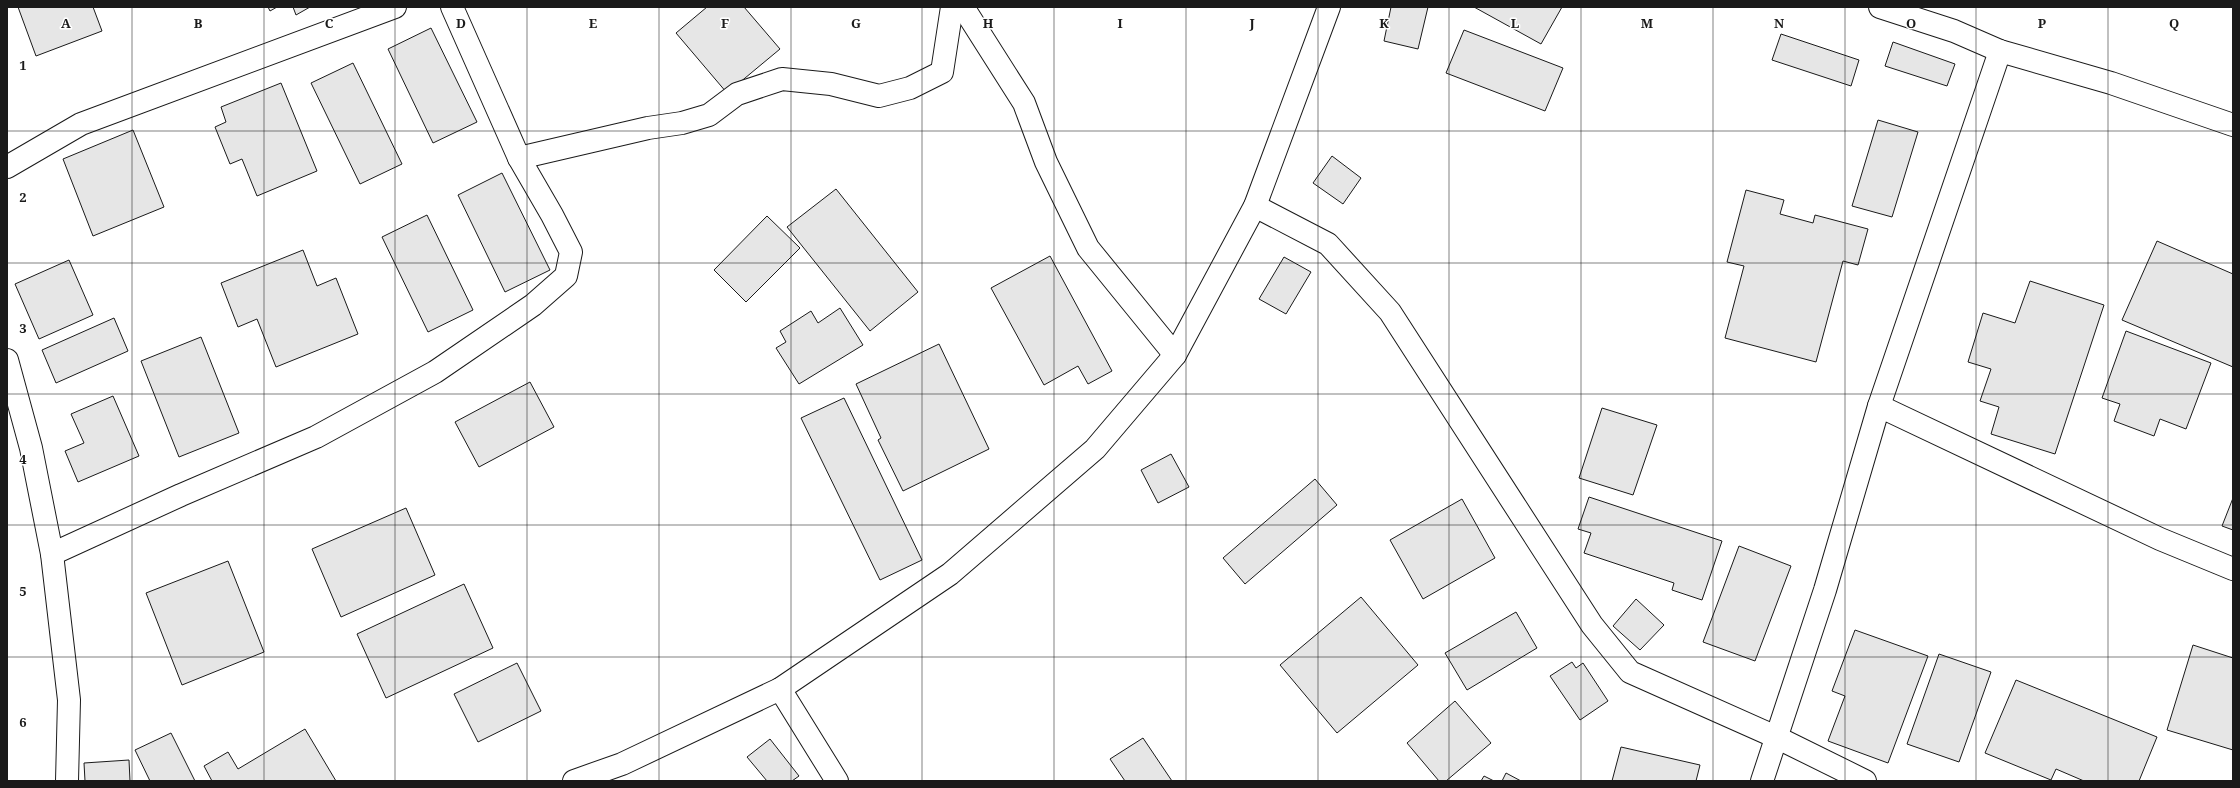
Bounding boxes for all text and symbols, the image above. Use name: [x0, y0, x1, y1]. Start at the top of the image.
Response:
text: A: [61, 14, 71, 32]
text: B: [194, 14, 203, 32]
text: C: [325, 14, 334, 32]
text: D: [456, 14, 466, 32]
text: E: [589, 14, 598, 32]
text: F: [721, 14, 729, 32]
text: G: [851, 14, 861, 32]
text: H: [983, 14, 994, 32]
text: I: [1117, 14, 1123, 32]
text: J: [1248, 14, 1255, 32]
text: K: [1379, 14, 1389, 32]
text: L: [1511, 14, 1520, 32]
text: M: [1641, 14, 1654, 32]
text: N: [1774, 14, 1785, 32]
text: O: [1906, 14, 1916, 32]
text: P: [2038, 14, 2047, 32]
text: Q: [2169, 14, 2179, 32]
text: 1: [19, 56, 27, 74]
text: 2: [19, 188, 27, 206]
text: 3: [19, 319, 27, 337]
text: 4: [19, 450, 27, 468]
text: 5: [19, 582, 27, 600]
text: 6: [19, 713, 27, 731]

